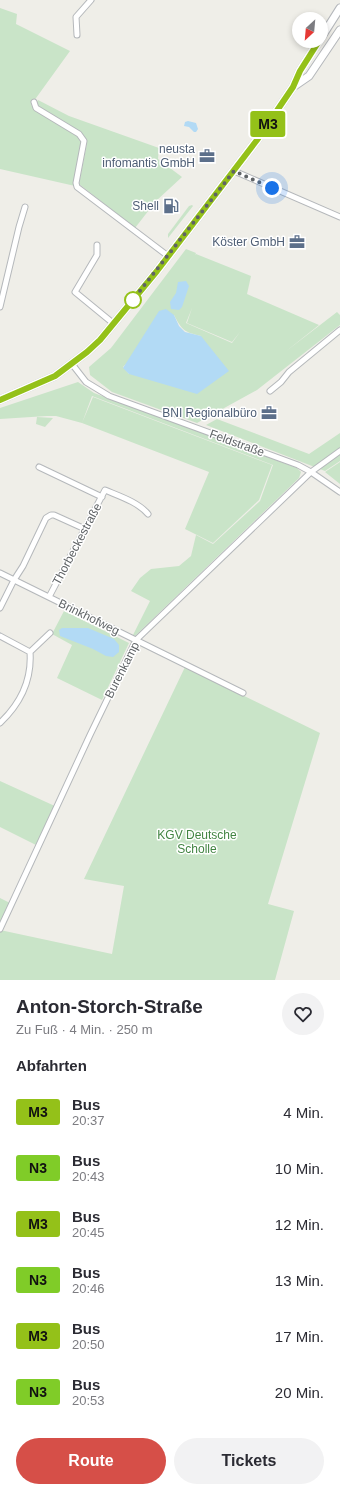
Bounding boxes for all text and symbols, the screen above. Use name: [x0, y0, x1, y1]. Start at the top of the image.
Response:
north arrow: [292, 12, 328, 48]
map controls: [292, 12, 328, 48]
line badge: M3: [250, 111, 286, 137]
text: M3: [258, 116, 278, 132]
place label: neusta infomantis GmbH: [102, 142, 195, 170]
office icon: neusta infomantis GmbH: [198, 147, 216, 165]
your location: [262, 178, 282, 198]
fuel station icon: Shell: [162, 197, 180, 215]
place label: Shell: [132, 199, 159, 213]
office icon: Köster GmbH: [288, 233, 306, 251]
place label: Köster GmbH: [212, 235, 285, 249]
unlabelled marker: [124, 291, 142, 309]
office icon: BNI Regionalbüro: [260, 404, 278, 422]
place label: BNI Regionalbüro: [162, 406, 257, 420]
street label: Feldstraße: [208, 427, 267, 459]
street label: Thorbeckestraße: [50, 500, 105, 587]
street label: Brinkhofweg: [56, 596, 122, 638]
street label: Burenkamp: [102, 639, 142, 701]
park label: KGV Deutsche Scholle: [157, 828, 237, 856]
button: heart: [282, 993, 324, 1035]
text: Anton-Storch-Straße: [16, 996, 203, 1017]
text: Zu Fuß · 4 Min. · 250 m: [16, 1022, 153, 1037]
text: Abfahrten: [16, 1057, 87, 1074]
text: Bus: [72, 1096, 100, 1113]
text: M3: [28, 1104, 48, 1120]
text: 4 Min.: [283, 1104, 324, 1121]
text: 20:37: [72, 1113, 105, 1128]
text: Bus: [72, 1152, 100, 1169]
text: N3: [29, 1160, 47, 1176]
text: 10 Min.: [275, 1160, 324, 1177]
text: 20:43: [72, 1169, 105, 1184]
text: Bus: [72, 1208, 100, 1225]
text: M3: [28, 1216, 48, 1232]
text: 12 Min.: [275, 1216, 324, 1233]
text: 20:45: [72, 1225, 105, 1240]
text: Bus: [72, 1264, 100, 1281]
text: N3: [29, 1272, 47, 1288]
text: 13 Min.: [275, 1272, 324, 1289]
text: 20:46: [72, 1281, 105, 1296]
text: Bus: [72, 1320, 100, 1337]
text: M3: [28, 1328, 48, 1344]
text: 17 Min.: [275, 1328, 324, 1345]
text: 20:50: [72, 1337, 105, 1352]
text: Bus: [72, 1376, 100, 1393]
text: N3: [29, 1384, 47, 1400]
text: 20 Min.: [275, 1384, 324, 1401]
text: 20:53: [72, 1393, 105, 1408]
button: Route: [16, 1438, 166, 1484]
button: Tickets: [174, 1438, 324, 1484]

